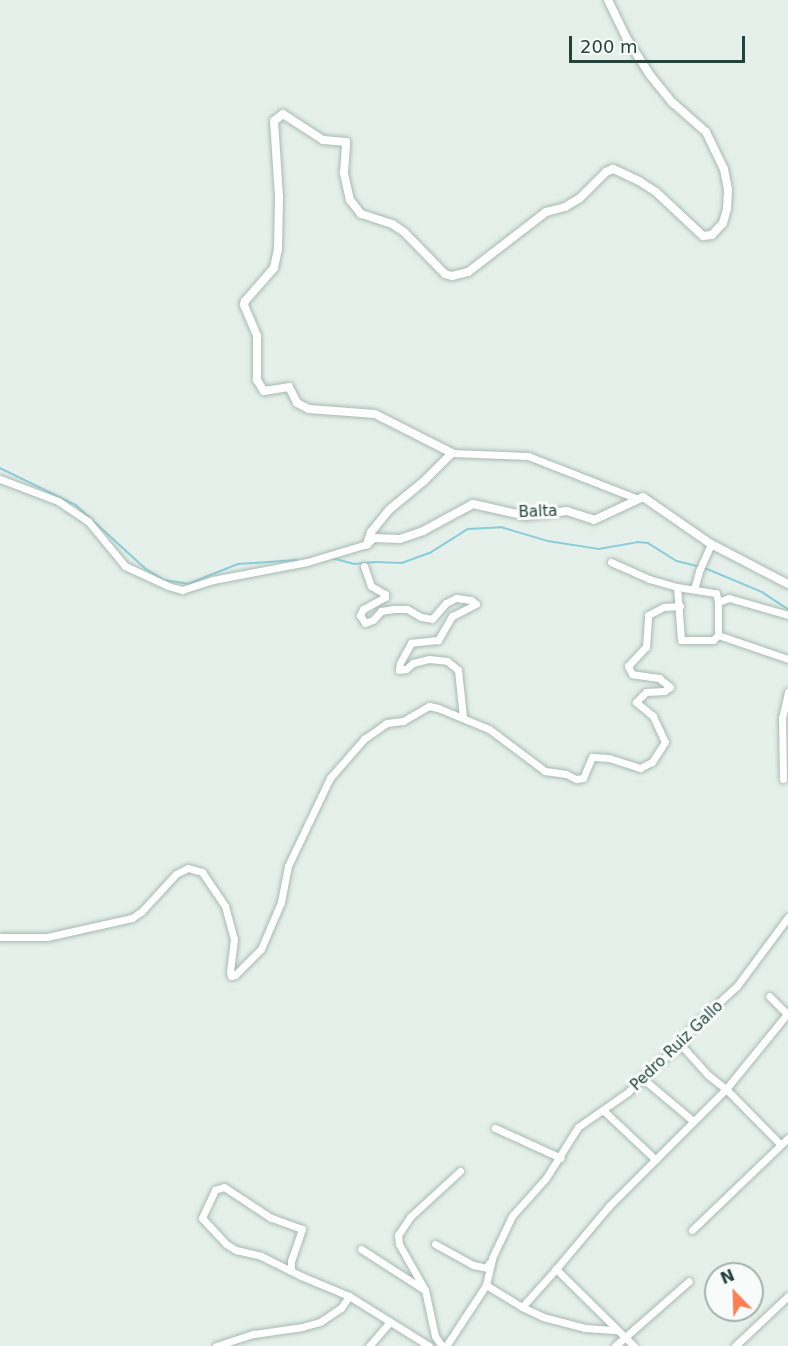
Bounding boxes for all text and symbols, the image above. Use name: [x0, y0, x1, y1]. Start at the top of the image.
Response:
scale bar: [572, 24, 748, 62]
text: 200 m: [580, 36, 638, 57]
street label: Balta: [518, 502, 558, 522]
street label: Pedro Ruiz Gallo: [627, 997, 727, 1095]
north arrow: [704, 1262, 764, 1322]
text: N: [718, 1265, 737, 1288]

